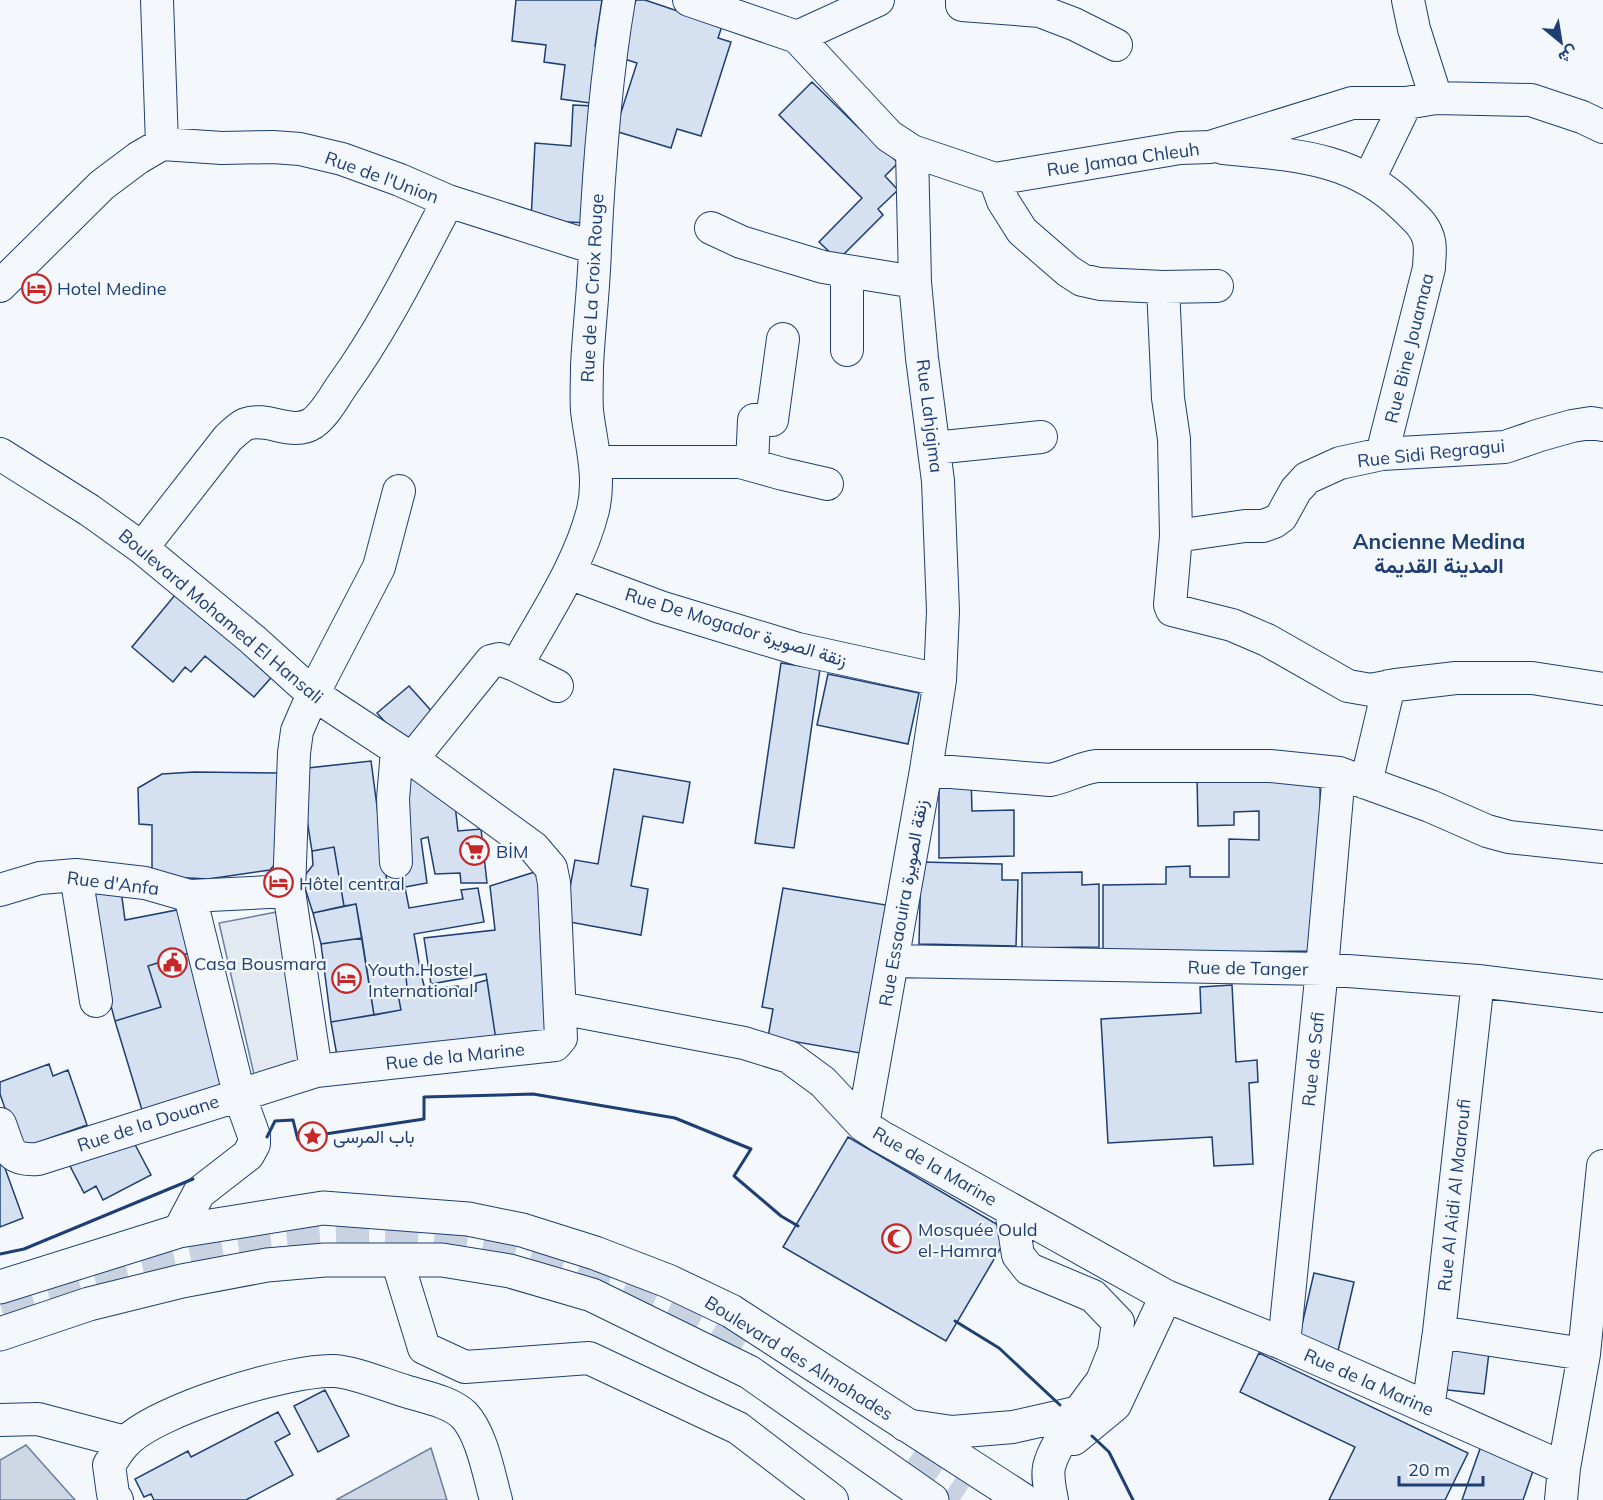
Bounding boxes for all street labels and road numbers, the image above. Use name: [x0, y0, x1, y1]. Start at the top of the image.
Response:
street label: Rue Jamaa Chleuh: [1045, 137, 1201, 181]
street label: Rue de l'Union: [322, 146, 442, 208]
street label: Rue de La Croix Rouge: [576, 193, 608, 383]
street label: Rue Bine Jouamaa: [1379, 271, 1439, 425]
street label: Rue Lahjajma: [912, 358, 948, 474]
street label: Rue Sidi Regragui: [1356, 434, 1506, 472]
street label: Boulevard Mohamed El Hansali: [114, 524, 328, 708]
street label: Rue De Mogador زنقة الصويرة: [622, 582, 850, 672]
street label: Rue Essaouira زنقة الصويرة: [873, 798, 933, 1008]
street label: Rue d'Anfa: [66, 866, 160, 900]
street label: Rue de Tanger: [1187, 955, 1309, 981]
street label: Rue de Safi: [1297, 1011, 1329, 1107]
street label: Rue de la Marine: [384, 1037, 526, 1075]
street label: Rue de la Douane: [74, 1089, 222, 1157]
street label: Rue Al Aidi Al Maaroufi: [1432, 1098, 1476, 1292]
street label: Rue de la Marine: [869, 1121, 1001, 1211]
street label: Boulevard des Almohades: [701, 1291, 897, 1425]
street label: Rue de la Marine: [1300, 1343, 1438, 1421]

